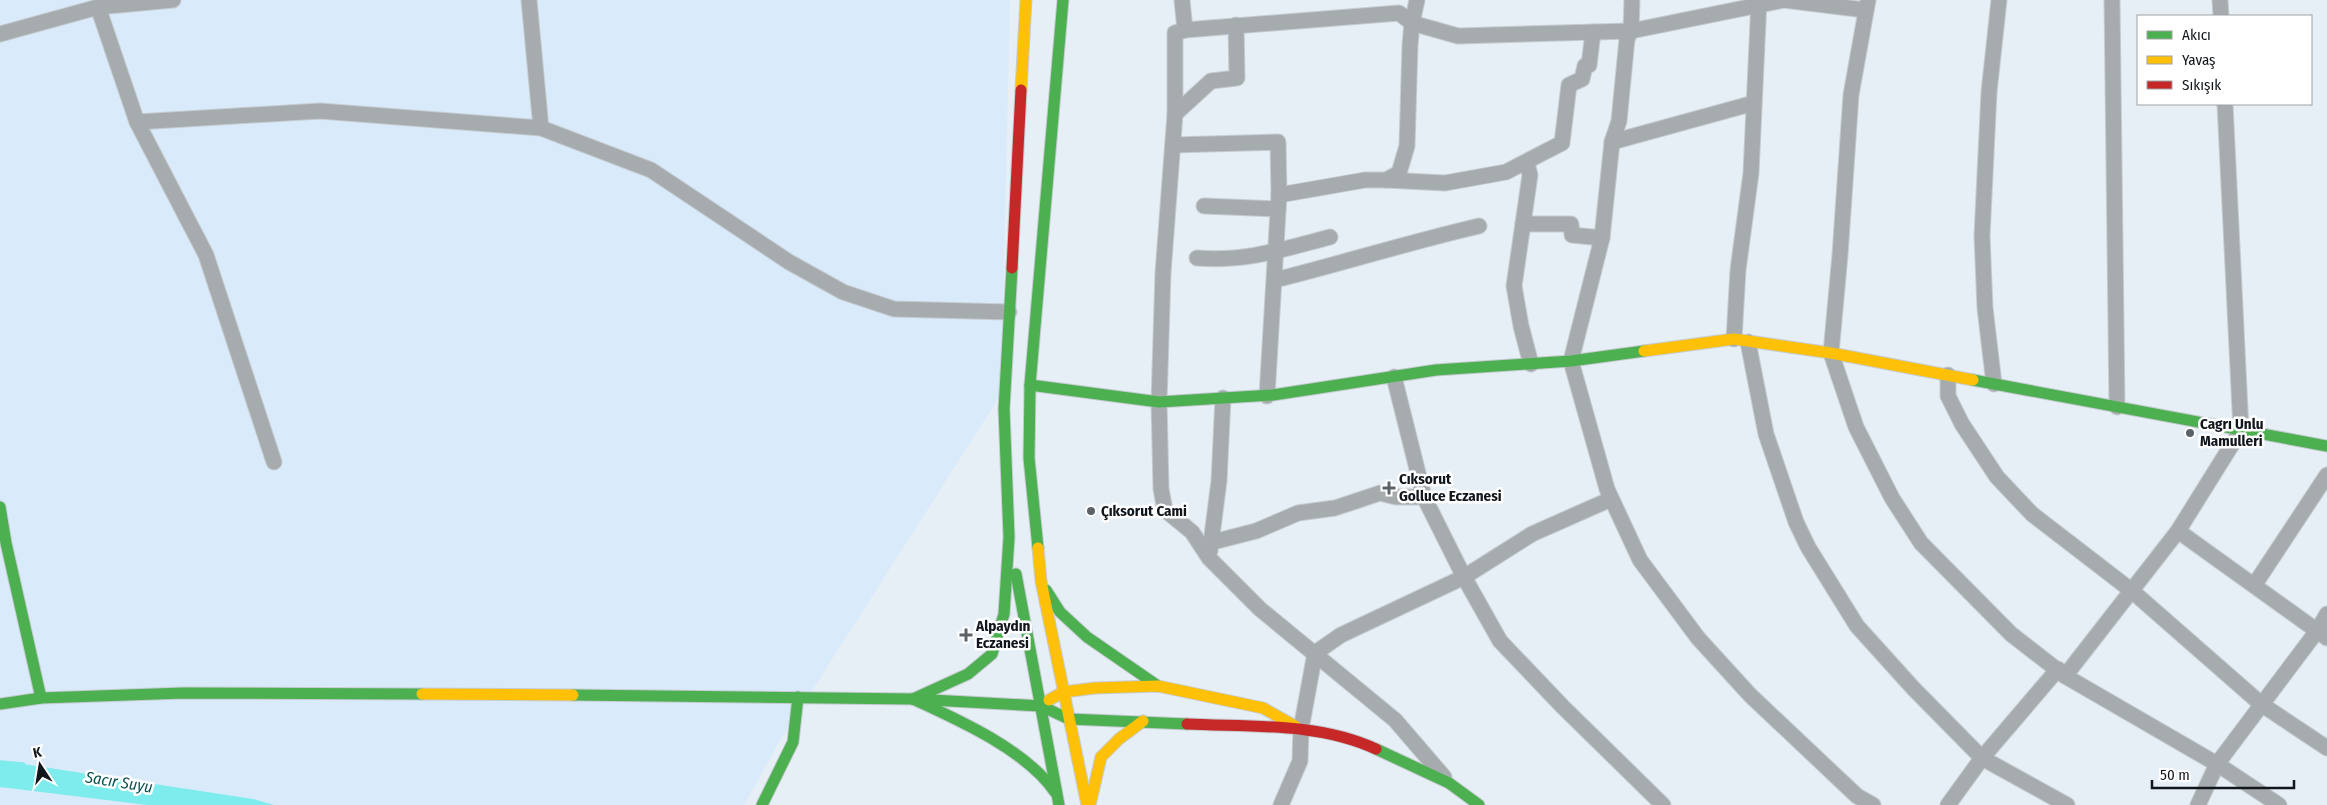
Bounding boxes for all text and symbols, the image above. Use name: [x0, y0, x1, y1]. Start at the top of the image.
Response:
legend: [2137, 15, 2312, 105]
text: Akıcı: [2182, 26, 2211, 44]
text: Yavaş: [2182, 51, 2216, 69]
text: Sıkışık: [2182, 76, 2221, 94]
place label: Cagrı Unlu Mamulleri: [2200, 415, 2264, 450]
marker: Cagrı Unlu Mamulleri: [2184, 427, 2196, 439]
place label: Cıksorut Golluce Eczanesi: [1399, 470, 1502, 505]
marker: Cıksorut Golluce Eczanesi: [1383, 482, 1395, 494]
place label: Çıksorut Cami: [1101, 502, 1187, 521]
marker: Çıksorut Cami: [1085, 505, 1097, 517]
place label: Alpaydın Eczanesi: [975, 617, 1031, 652]
marker: Alpaydın Eczanesi: [960, 629, 972, 641]
north arrow: [15, 740, 65, 790]
text: K: [32, 743, 44, 762]
scale bar: [2152, 758, 2294, 790]
text: 50 m: [2160, 766, 2190, 784]
water label: Sacır Suyu: [83, 767, 154, 797]

